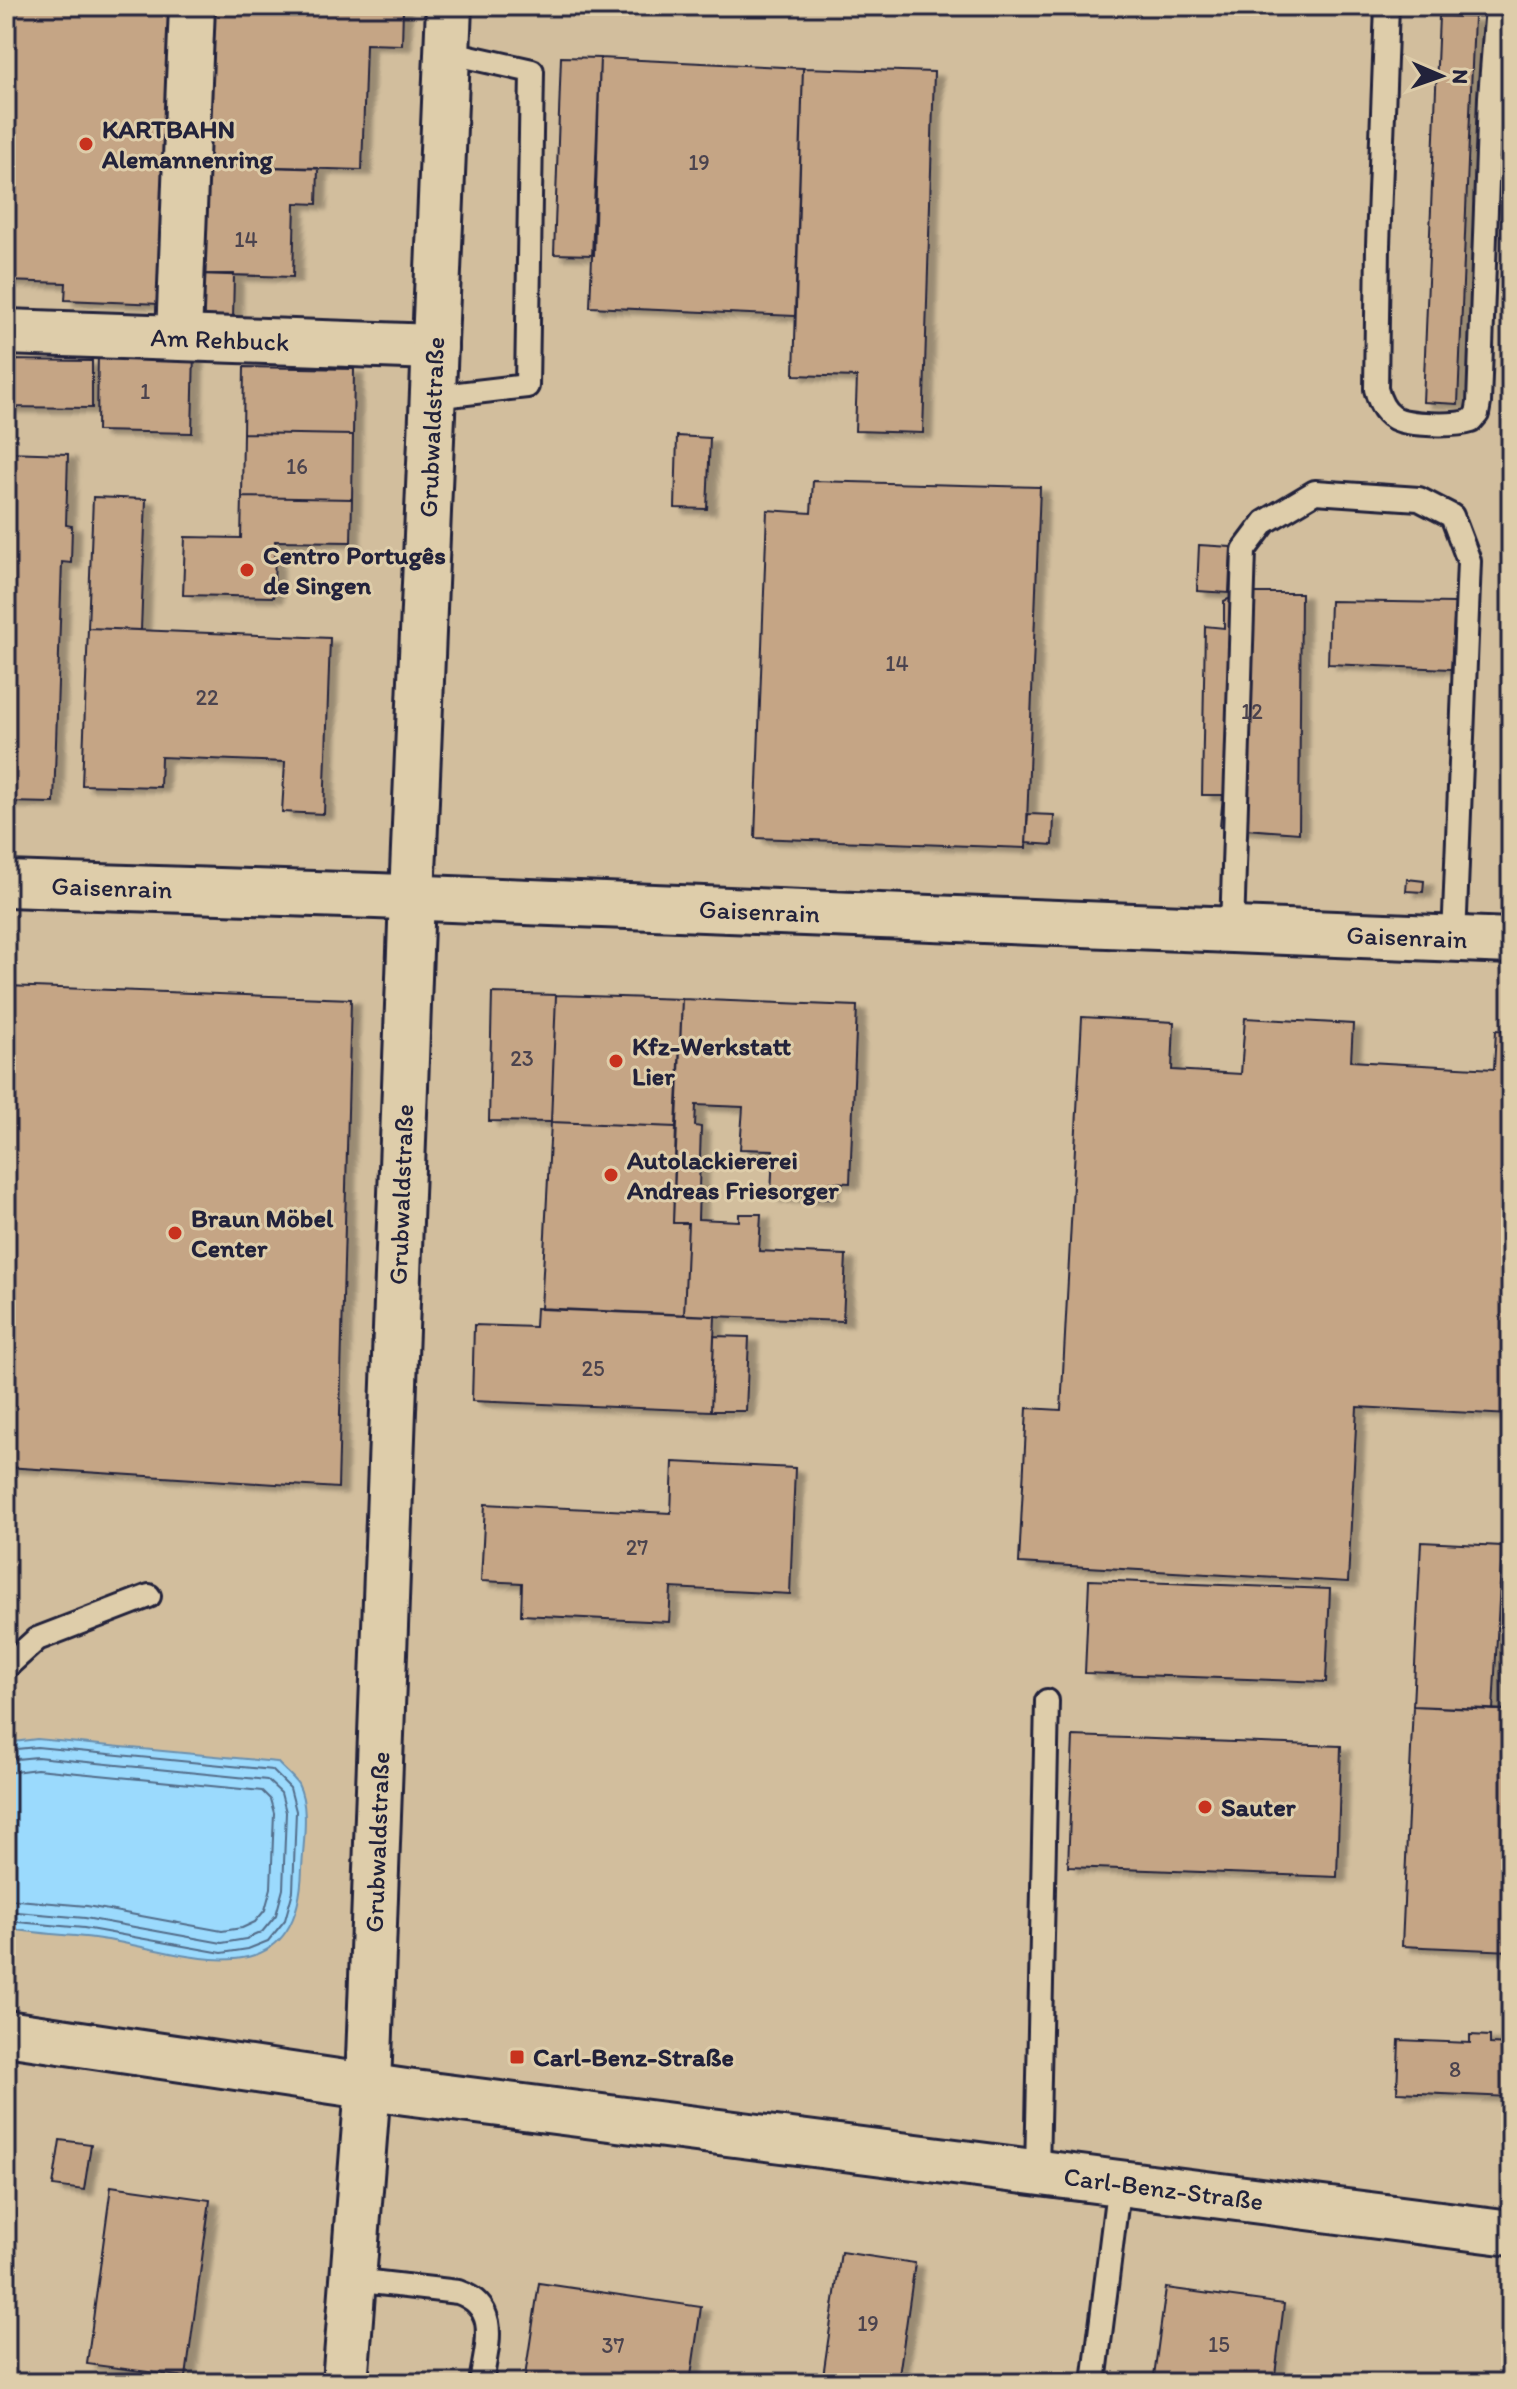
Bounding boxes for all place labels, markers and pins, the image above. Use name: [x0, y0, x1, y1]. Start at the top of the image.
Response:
place label: KARTBAHN Alemannenring: [101, 113, 274, 175]
marker: KARTBAHN Alemannenring: [77, 135, 95, 153]
place label: Centro Portugês de Singen: [263, 539, 446, 601]
marker: Centro Portugês de Singen: [238, 561, 256, 579]
place label: Kfz-Werkstatt Lier: [632, 1030, 792, 1092]
marker: Kfz-Werkstatt Lier: [607, 1052, 625, 1070]
place label: Autolackiererei Andreas Friesorger: [626, 1144, 839, 1206]
marker: Autolackiererei Andreas Friesorger: [602, 1166, 620, 1184]
place label: Braun Möbel Center: [191, 1202, 334, 1264]
marker: Braun Möbel Center: [166, 1224, 184, 1242]
place label: Sauter: [1221, 1791, 1297, 1823]
marker: Sauter: [1196, 1798, 1214, 1816]
place label: Carl-Benz-Straße: [533, 2041, 734, 2073]
marker: Carl-Benz-Straße: [508, 2048, 526, 2066]

